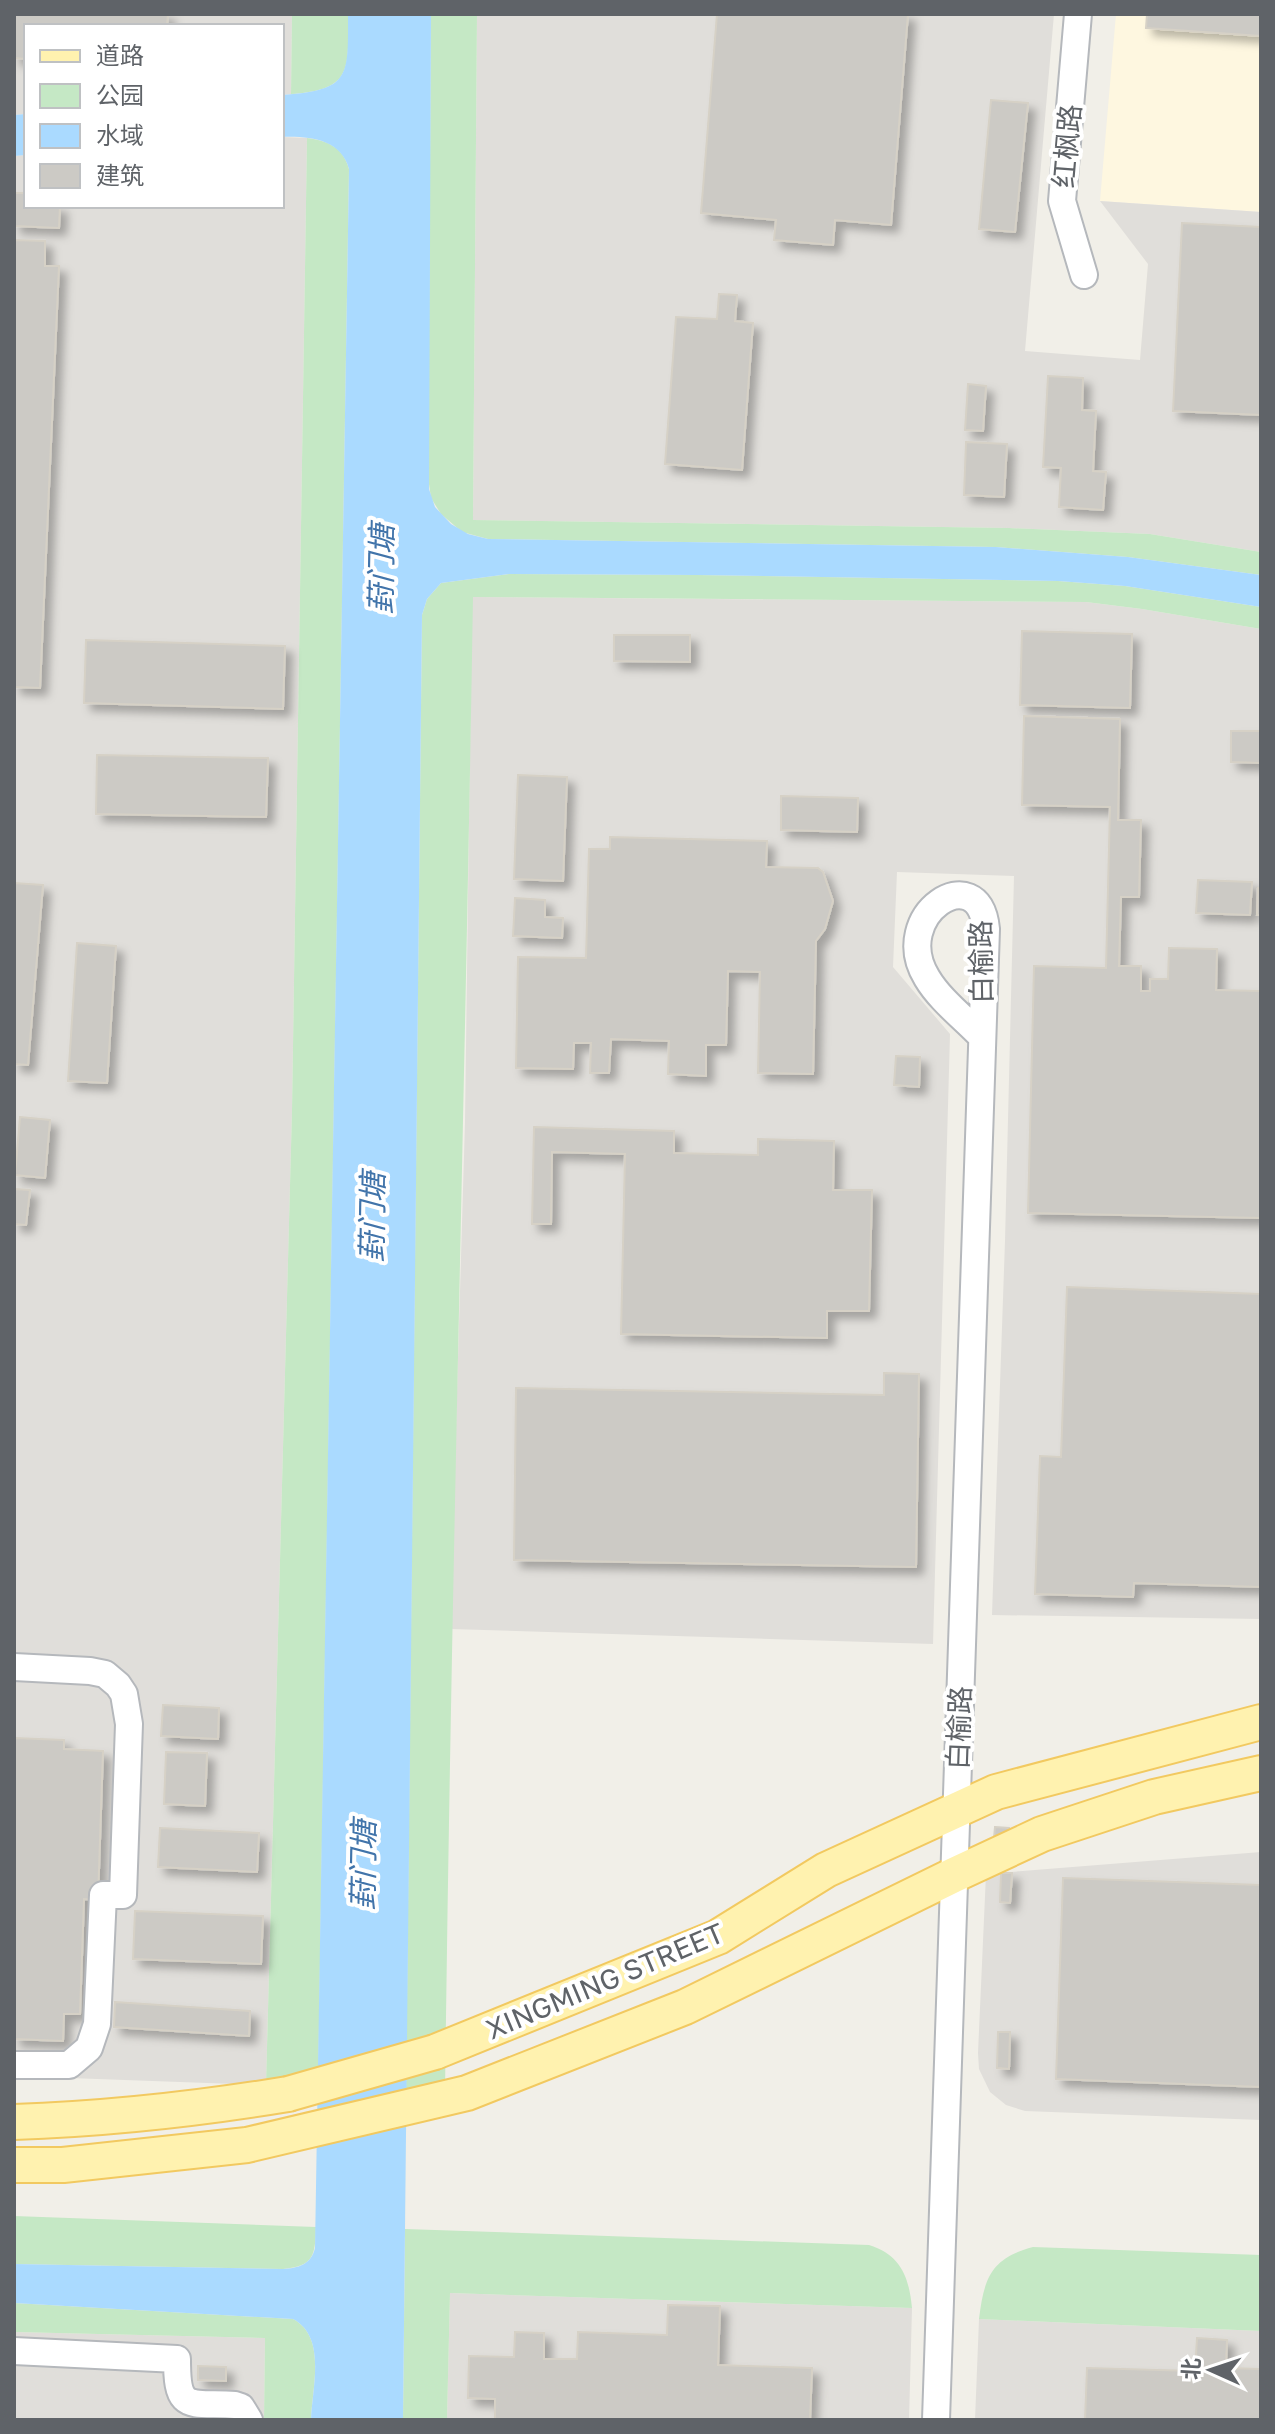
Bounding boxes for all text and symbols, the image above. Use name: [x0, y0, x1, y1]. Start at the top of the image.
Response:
legend: [24, 24, 284, 208]
text: 道路: [96, 40, 144, 69]
text: 公园: [96, 80, 144, 109]
street label: 红枫路: [1046, 103, 1087, 189]
text: 水域: [96, 120, 144, 149]
text: 建筑: [96, 160, 144, 189]
water label: 葑门塘: [362, 519, 400, 614]
street label: 白榆路: [963, 920, 998, 1004]
water label: 葑门塘: [353, 1167, 391, 1262]
street label: 白榆路: [941, 1685, 976, 1771]
water label: 葑门塘: [344, 1815, 382, 1910]
street label: XINGMING STREET: [481, 1916, 729, 2046]
north arrow: [1171, 2330, 1251, 2410]
text: 北: [1176, 2357, 1205, 2381]

